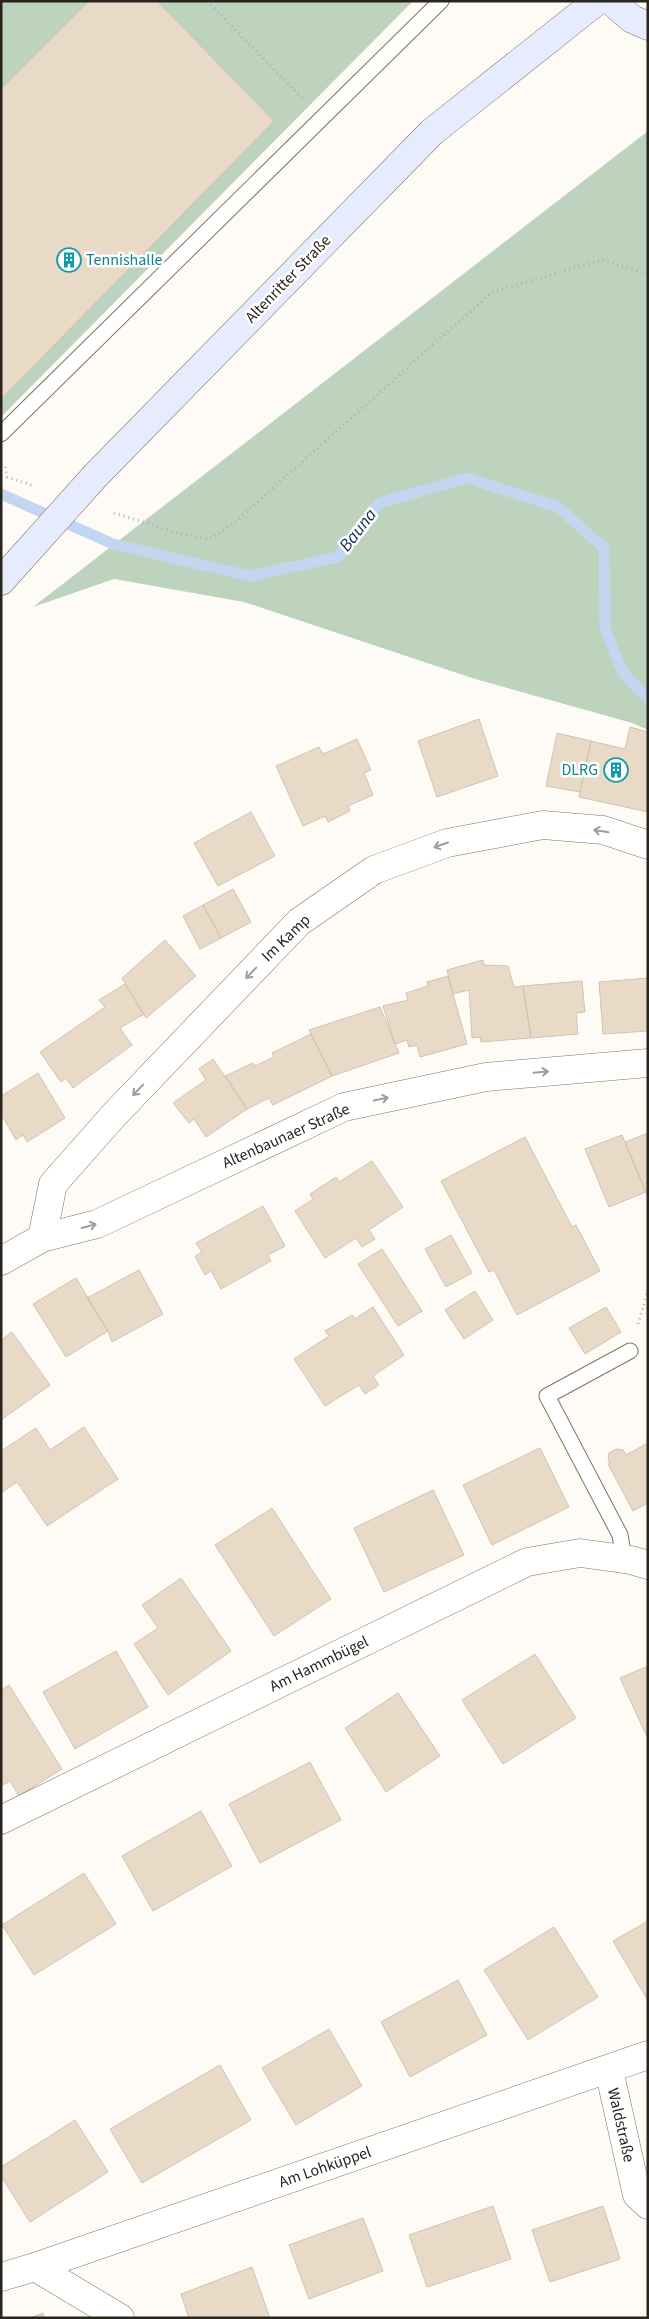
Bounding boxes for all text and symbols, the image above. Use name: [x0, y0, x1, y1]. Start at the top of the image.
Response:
street label: Altenritter Straße: [240, 230, 336, 328]
building icon: Tennishalle: [56, 247, 82, 273]
place label: Tennishalle: [86, 249, 163, 271]
water label: Bauna: [333, 503, 383, 557]
building icon: DLRG: [603, 757, 629, 783]
place label: DLRG: [561, 759, 598, 781]
one-way arrow: [593, 826, 609, 836]
one-way arrow: [434, 841, 449, 850]
street label: Im Kamp: [257, 909, 315, 967]
one-way arrow: [245, 966, 257, 979]
one-way arrow: [533, 1068, 549, 1077]
one-way arrow: [132, 1084, 144, 1096]
one-way arrow: [373, 1094, 389, 1103]
street label: Altenbaunaer Straße: [219, 1098, 353, 1174]
one-way arrow: [80, 1221, 96, 1230]
street label: Am Hammbügel: [266, 1631, 372, 1697]
street label: Waldstraße: [602, 2086, 640, 2164]
street label: Am Lohküppel: [276, 2141, 374, 2193]

